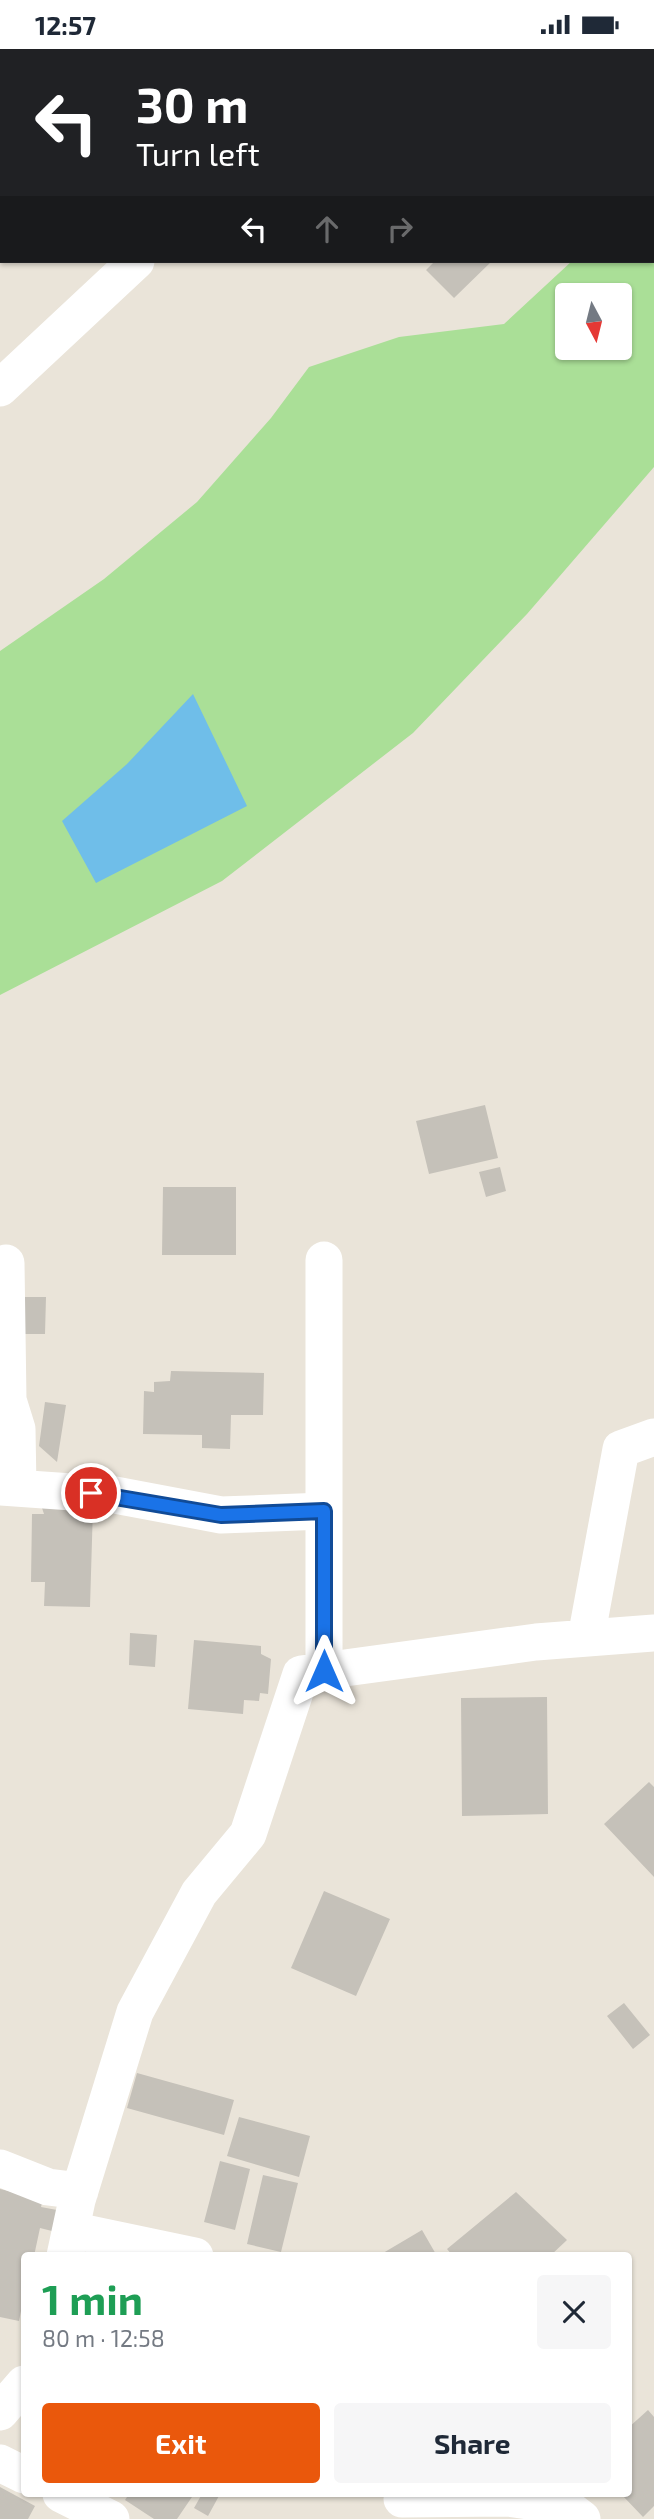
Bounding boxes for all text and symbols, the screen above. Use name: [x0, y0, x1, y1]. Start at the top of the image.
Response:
text: 12:57: [35, 9, 96, 40]
text: 30 m: [136, 74, 248, 133]
icon: left: [21, 77, 112, 168]
text: Turn left: [136, 134, 260, 172]
icon: left: [235, 210, 273, 248]
icon: ahead: [308, 210, 346, 248]
icon: right: [381, 210, 419, 248]
north arrow: [555, 283, 632, 361]
map controls: [555, 283, 632, 360]
pin: [61, 1463, 121, 1523]
icon: arrive: [72, 1474, 110, 1512]
position arrow: [287, 1634, 361, 1708]
text: 1 min: [42, 2273, 143, 2323]
button: close: [537, 2275, 611, 2349]
text: 80 m · 12:58: [42, 2324, 165, 2352]
button: Exit: [42, 2403, 320, 2483]
button: Share: [334, 2403, 611, 2483]

